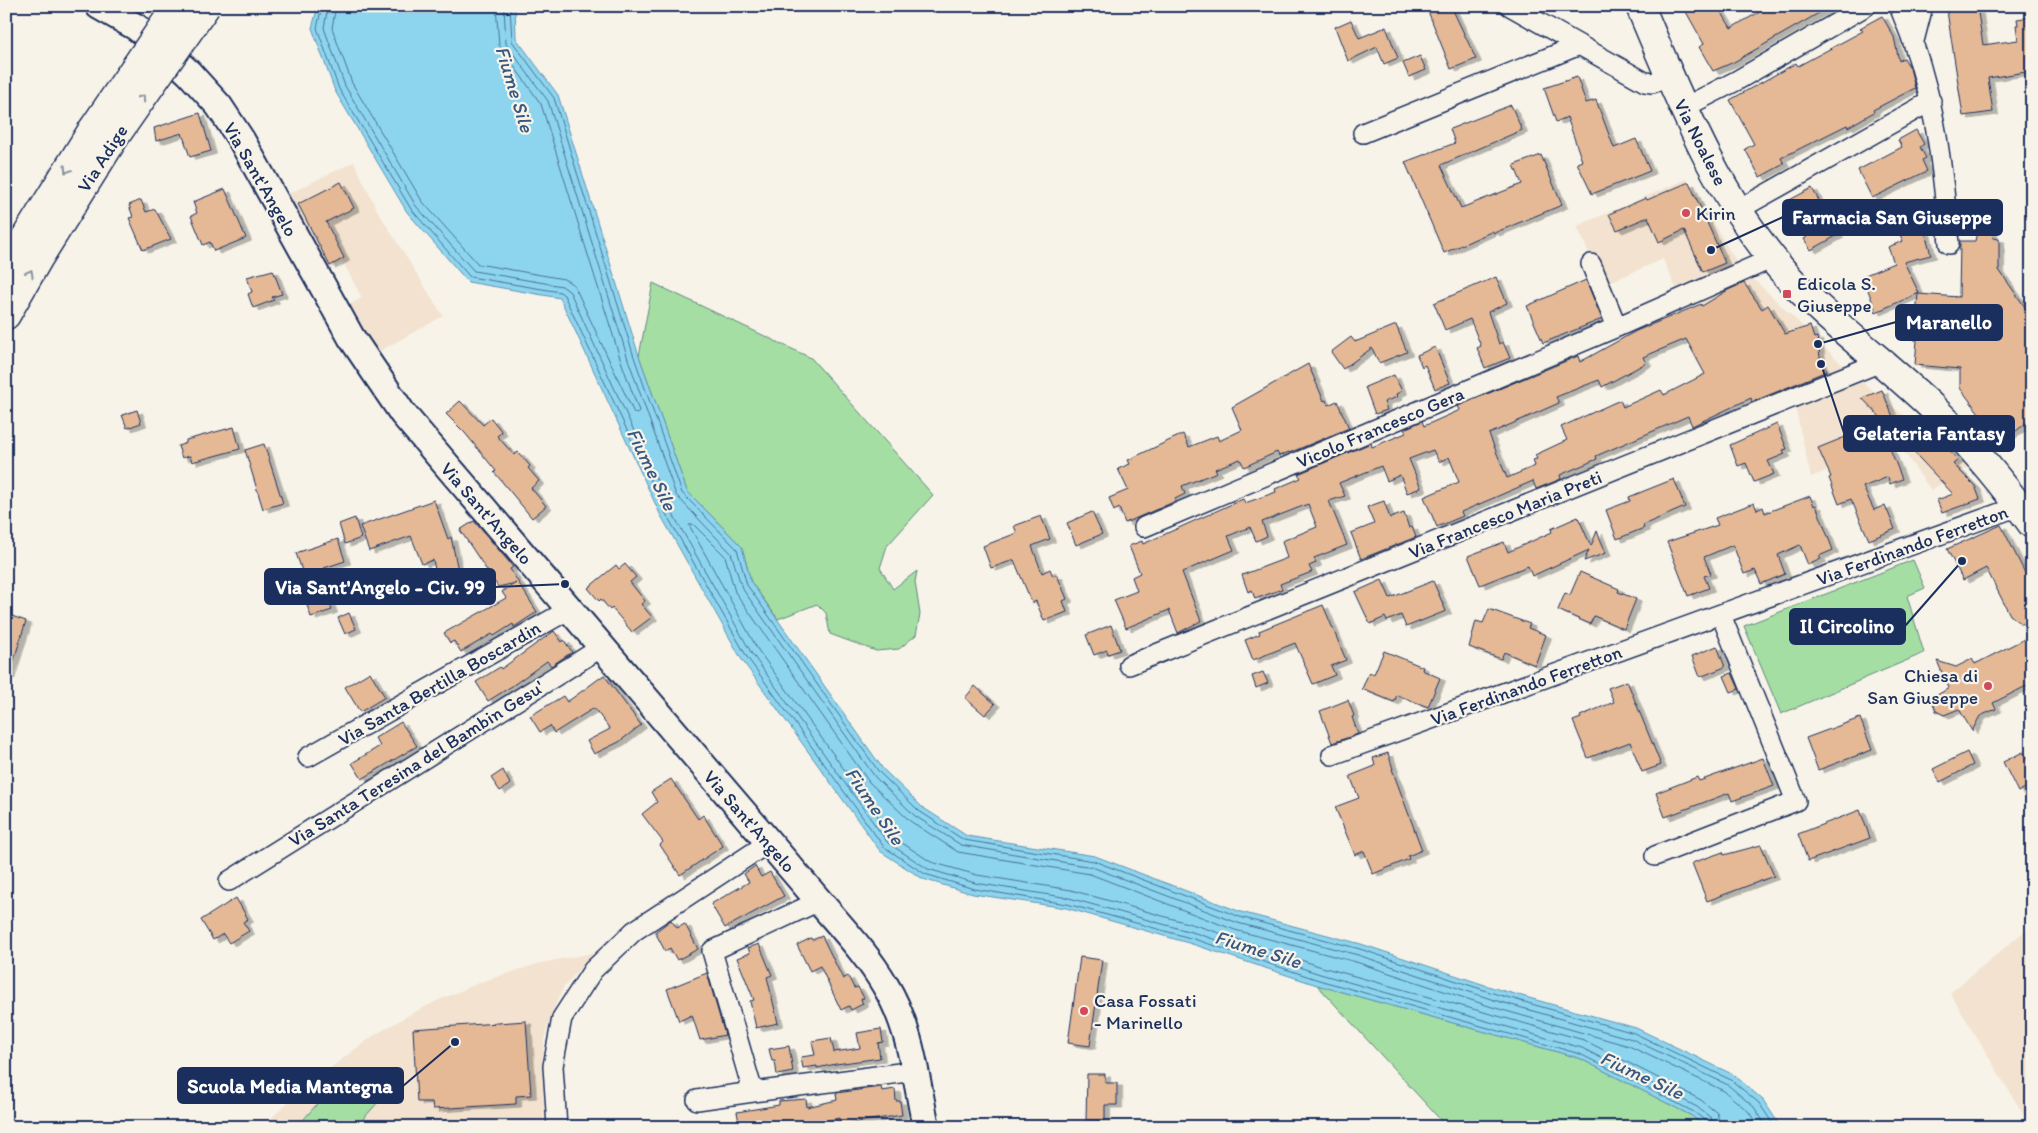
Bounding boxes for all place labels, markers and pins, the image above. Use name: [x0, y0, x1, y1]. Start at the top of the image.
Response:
callout: Farmacia San Giuseppe: [1783, 200, 2002, 235]
place label: Kirin: [1696, 202, 1736, 225]
marker: Kirin: [1680, 207, 1692, 219]
place label: Edicola S. Giuseppe: [1797, 272, 1876, 317]
marker: Edicola S. Giuseppe: [1781, 288, 1793, 300]
callout: Maranello: [1896, 305, 2002, 340]
callout: Gelateria Fantasy: [1844, 416, 2014, 451]
callout: Via Sant'Angelo - Civ. 99: [265, 569, 495, 604]
callout: Il Circolino: [1790, 609, 1905, 644]
place label: Chiesa di San Giuseppe: [1867, 664, 1978, 709]
marker: Chiesa di San Giuseppe: [1982, 680, 1994, 692]
place label: Casa Fossati - Marinello: [1094, 989, 1197, 1034]
marker: Casa Fossati - Marinello: [1078, 1005, 1090, 1017]
callout: Scuola Media Mantegna: [178, 1068, 403, 1103]

